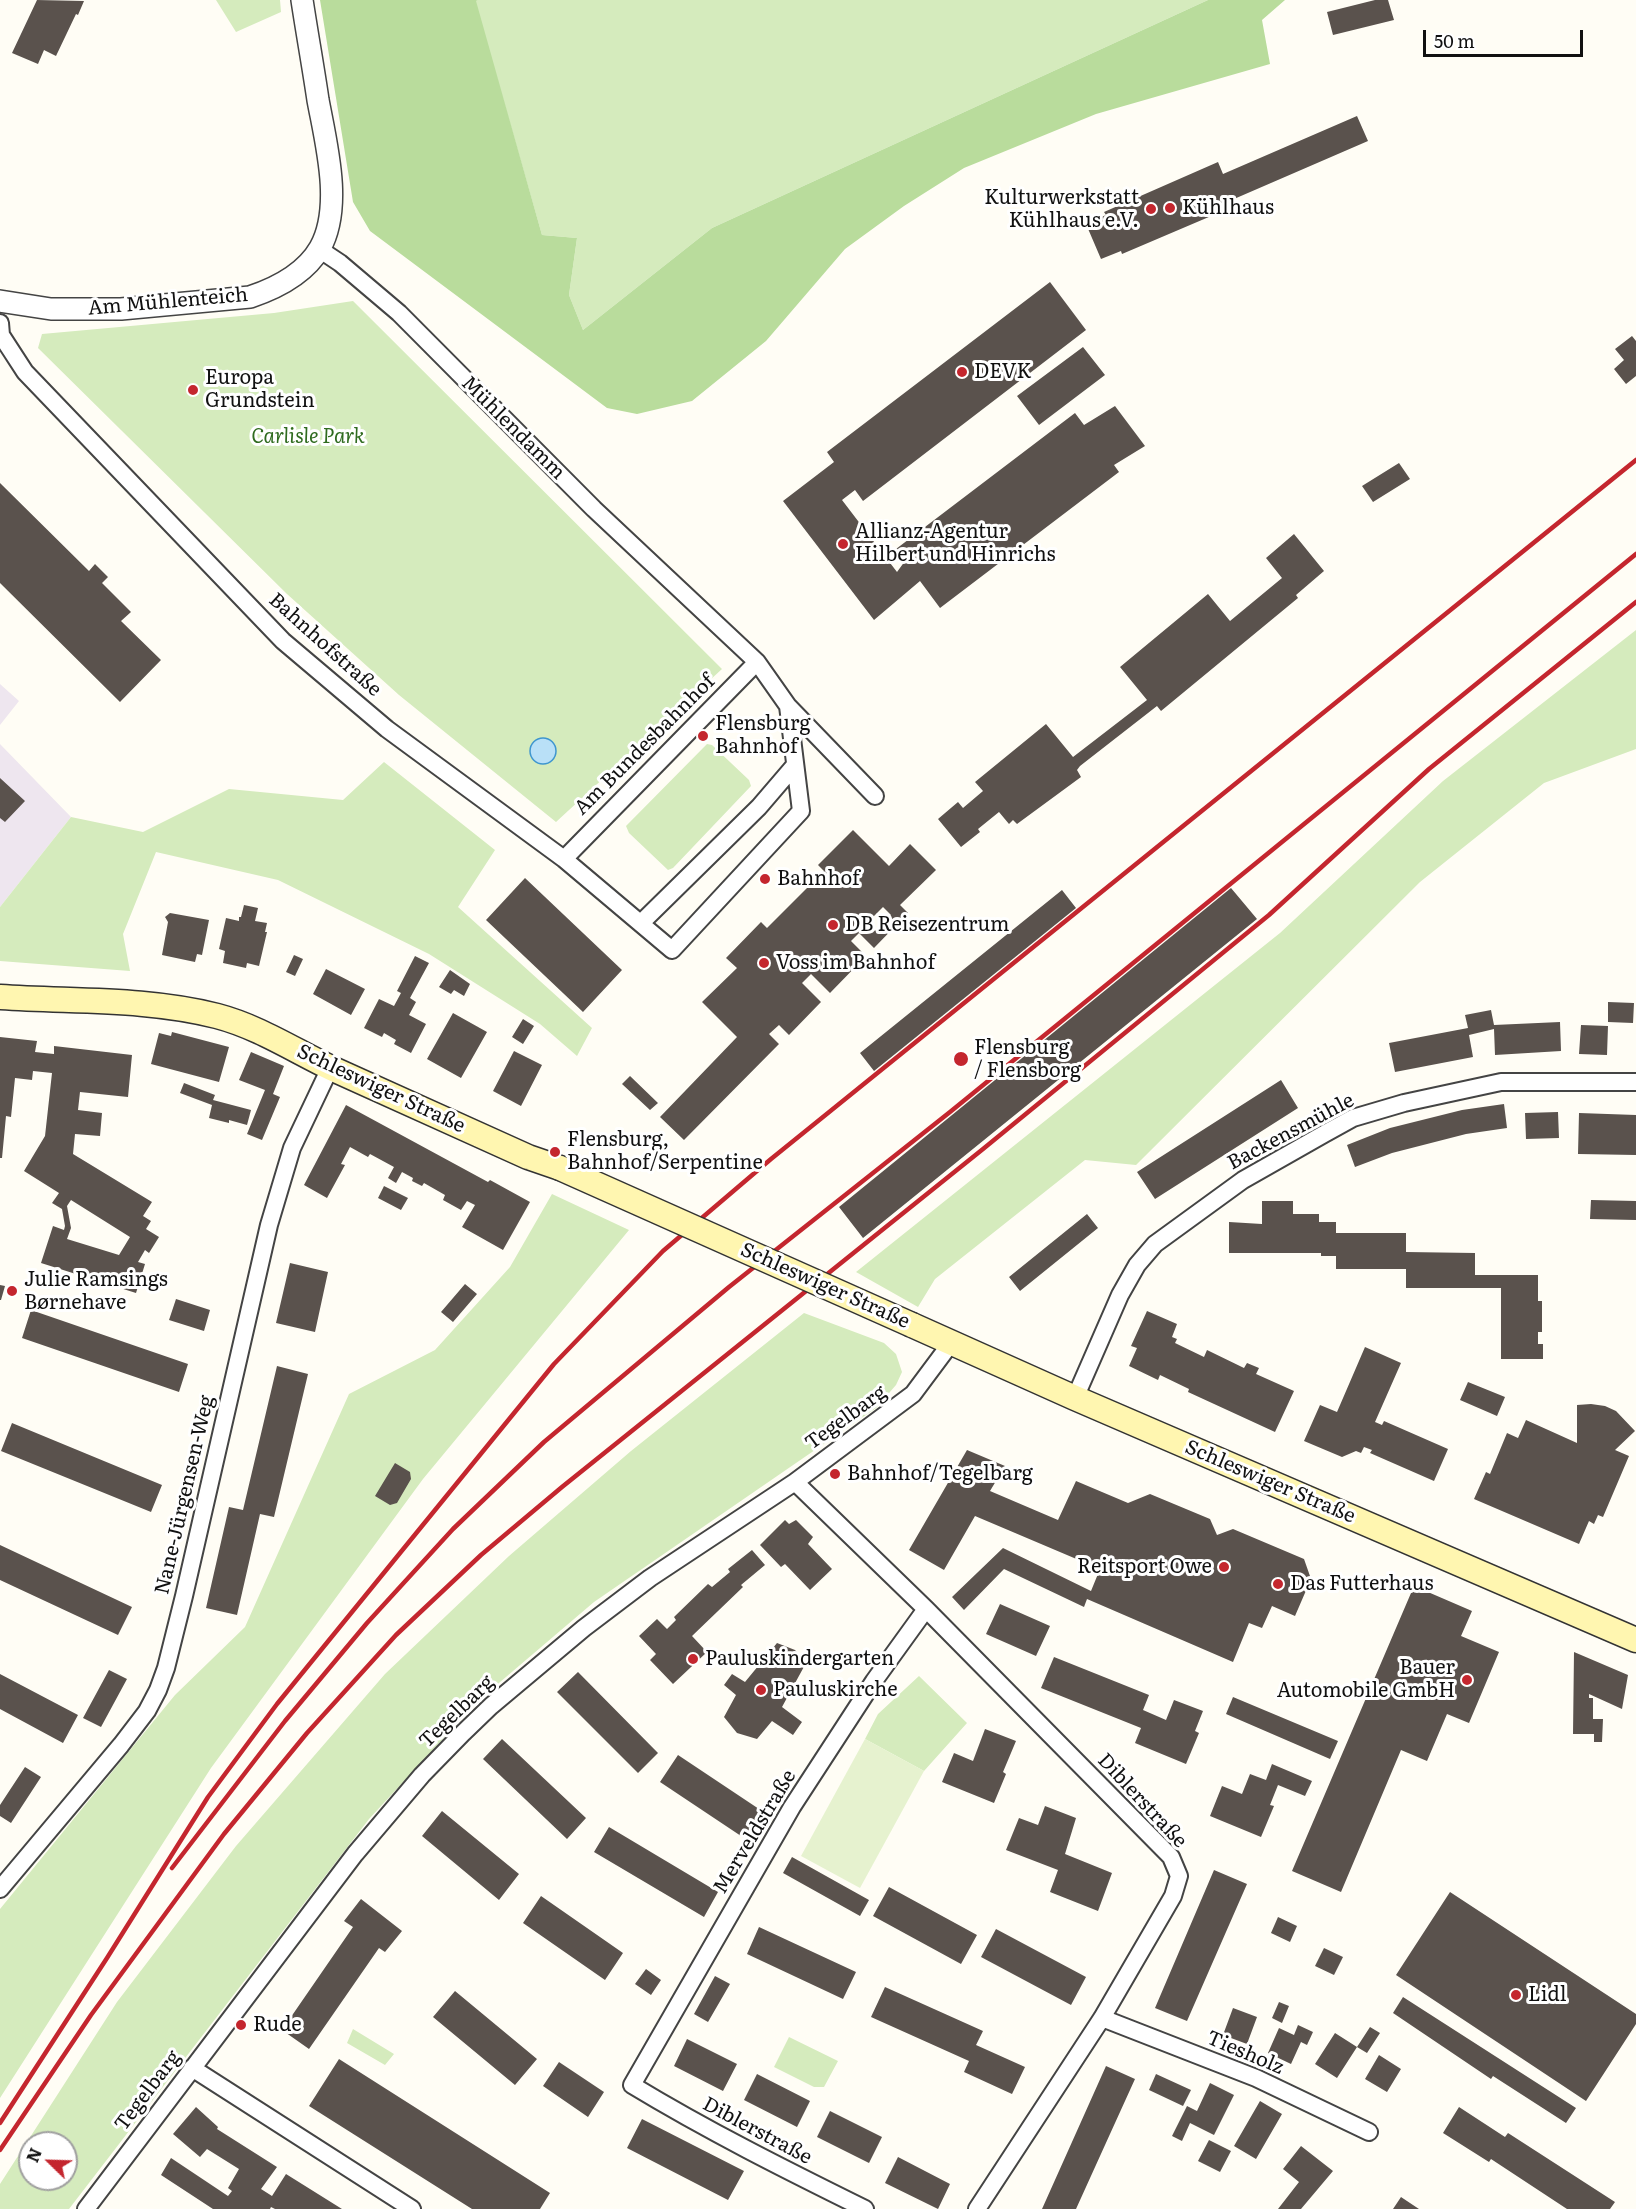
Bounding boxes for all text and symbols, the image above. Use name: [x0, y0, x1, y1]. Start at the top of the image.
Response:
scale bar: [1426, 18, 1586, 56]
text: 50 m: [1434, 27, 1475, 54]
place label: Kulturwerkstatt Kühlhaus e.V.: [984, 186, 1139, 233]
place label: Kühlhaus: [1182, 196, 1274, 220]
marker: Kühlhaus: [1163, 201, 1177, 215]
marker: Kulturwerkstatt Kühlhaus e.V.: [1144, 202, 1158, 216]
street label: Am Mühlenteich: [87, 283, 249, 321]
place label: DEVK: [974, 360, 1032, 384]
marker: DEVK: [955, 365, 969, 379]
place label: Europa Grundstein: [205, 366, 315, 413]
street label: Mühlendamm: [456, 371, 570, 485]
marker: Europa Grundstein: [186, 383, 200, 397]
park label: Carlisle Park: [251, 425, 365, 449]
place label: Allianz-Agentur Hilbert und Hinrichs: [855, 520, 1056, 567]
marker: Allianz-Agentur Hilbert und Hinrichs: [836, 537, 850, 551]
street label: Bahnhofstraße: [264, 588, 386, 702]
street label: Am Bundesbahnhof: [570, 670, 720, 820]
place label: Flensburg Bahnhof: [715, 712, 811, 759]
marker: Flensburg Bahnhof: [696, 729, 710, 743]
place label: Bahnhof: [777, 867, 860, 891]
marker: Bahnhof: [758, 872, 772, 886]
place label: DB Reisezentrum: [845, 913, 1009, 937]
marker: DB Reisezentrum: [826, 918, 840, 932]
place label: Voss im Bahnhof: [776, 951, 935, 975]
marker: Voss im Bahnhof: [757, 956, 771, 970]
place label: Flensburg / Flensborg: [974, 1036, 1081, 1083]
street label: Schleswiger Straße: [293, 1040, 469, 1138]
marker: Flensburg / Flensborg: [952, 1050, 970, 1068]
street label: Backensmühle: [1224, 1089, 1358, 1175]
place label: Flensburg, Bahnhof/Serpentine: [567, 1128, 763, 1175]
marker: Flensburg, Bahnhof/Serpentine: [548, 1145, 562, 1159]
street label: Schleswiger Straße: [737, 1238, 913, 1334]
place label: Julie Ramsings Børnehave: [24, 1268, 168, 1315]
marker: Julie Ramsings Børnehave: [5, 1284, 19, 1298]
street label: Tegelbarg: [801, 1380, 891, 1456]
street label: Nane-Jürgensen-Weg: [150, 1393, 220, 1597]
street label: Schleswiger Straße: [1181, 1435, 1359, 1529]
place label: Bahnhof/Tegelbarg: [847, 1462, 1033, 1486]
marker: Bahnhof/Tegelbarg: [828, 1467, 842, 1481]
place label: Reitsport Owe: [1077, 1555, 1212, 1579]
marker: Reitsport Owe: [1217, 1560, 1231, 1574]
place label: Das Futterhaus: [1290, 1572, 1433, 1596]
marker: Das Futterhaus: [1271, 1577, 1285, 1591]
place label: Pauluskindergarten: [705, 1647, 894, 1671]
marker: Pauluskindergarten: [686, 1652, 700, 1666]
place label: Bauer Automobile GmbH: [1277, 1656, 1455, 1703]
street label: Tegelbarg: [415, 1671, 499, 1753]
marker: Bauer Automobile GmbH: [1460, 1673, 1474, 1687]
place label: Pauluskirche: [773, 1678, 898, 1702]
marker: Pauluskirche: [754, 1683, 768, 1697]
street label: Diblerstraße: [1092, 1749, 1192, 1853]
street label: Merveldstraße: [709, 1766, 801, 1898]
place label: Lidl: [1528, 1983, 1566, 2007]
marker: Lidl: [1509, 1988, 1523, 2002]
place label: Rude: [253, 2013, 302, 2037]
marker: Rude: [234, 2018, 248, 2032]
street label: Tiesholz: [1203, 2026, 1287, 2080]
street label: Tegelbarg: [110, 2046, 186, 2136]
street label: Diblerstraße: [698, 2092, 816, 2170]
north arrow: [18, 2131, 78, 2191]
text: N: [20, 2144, 47, 2166]

